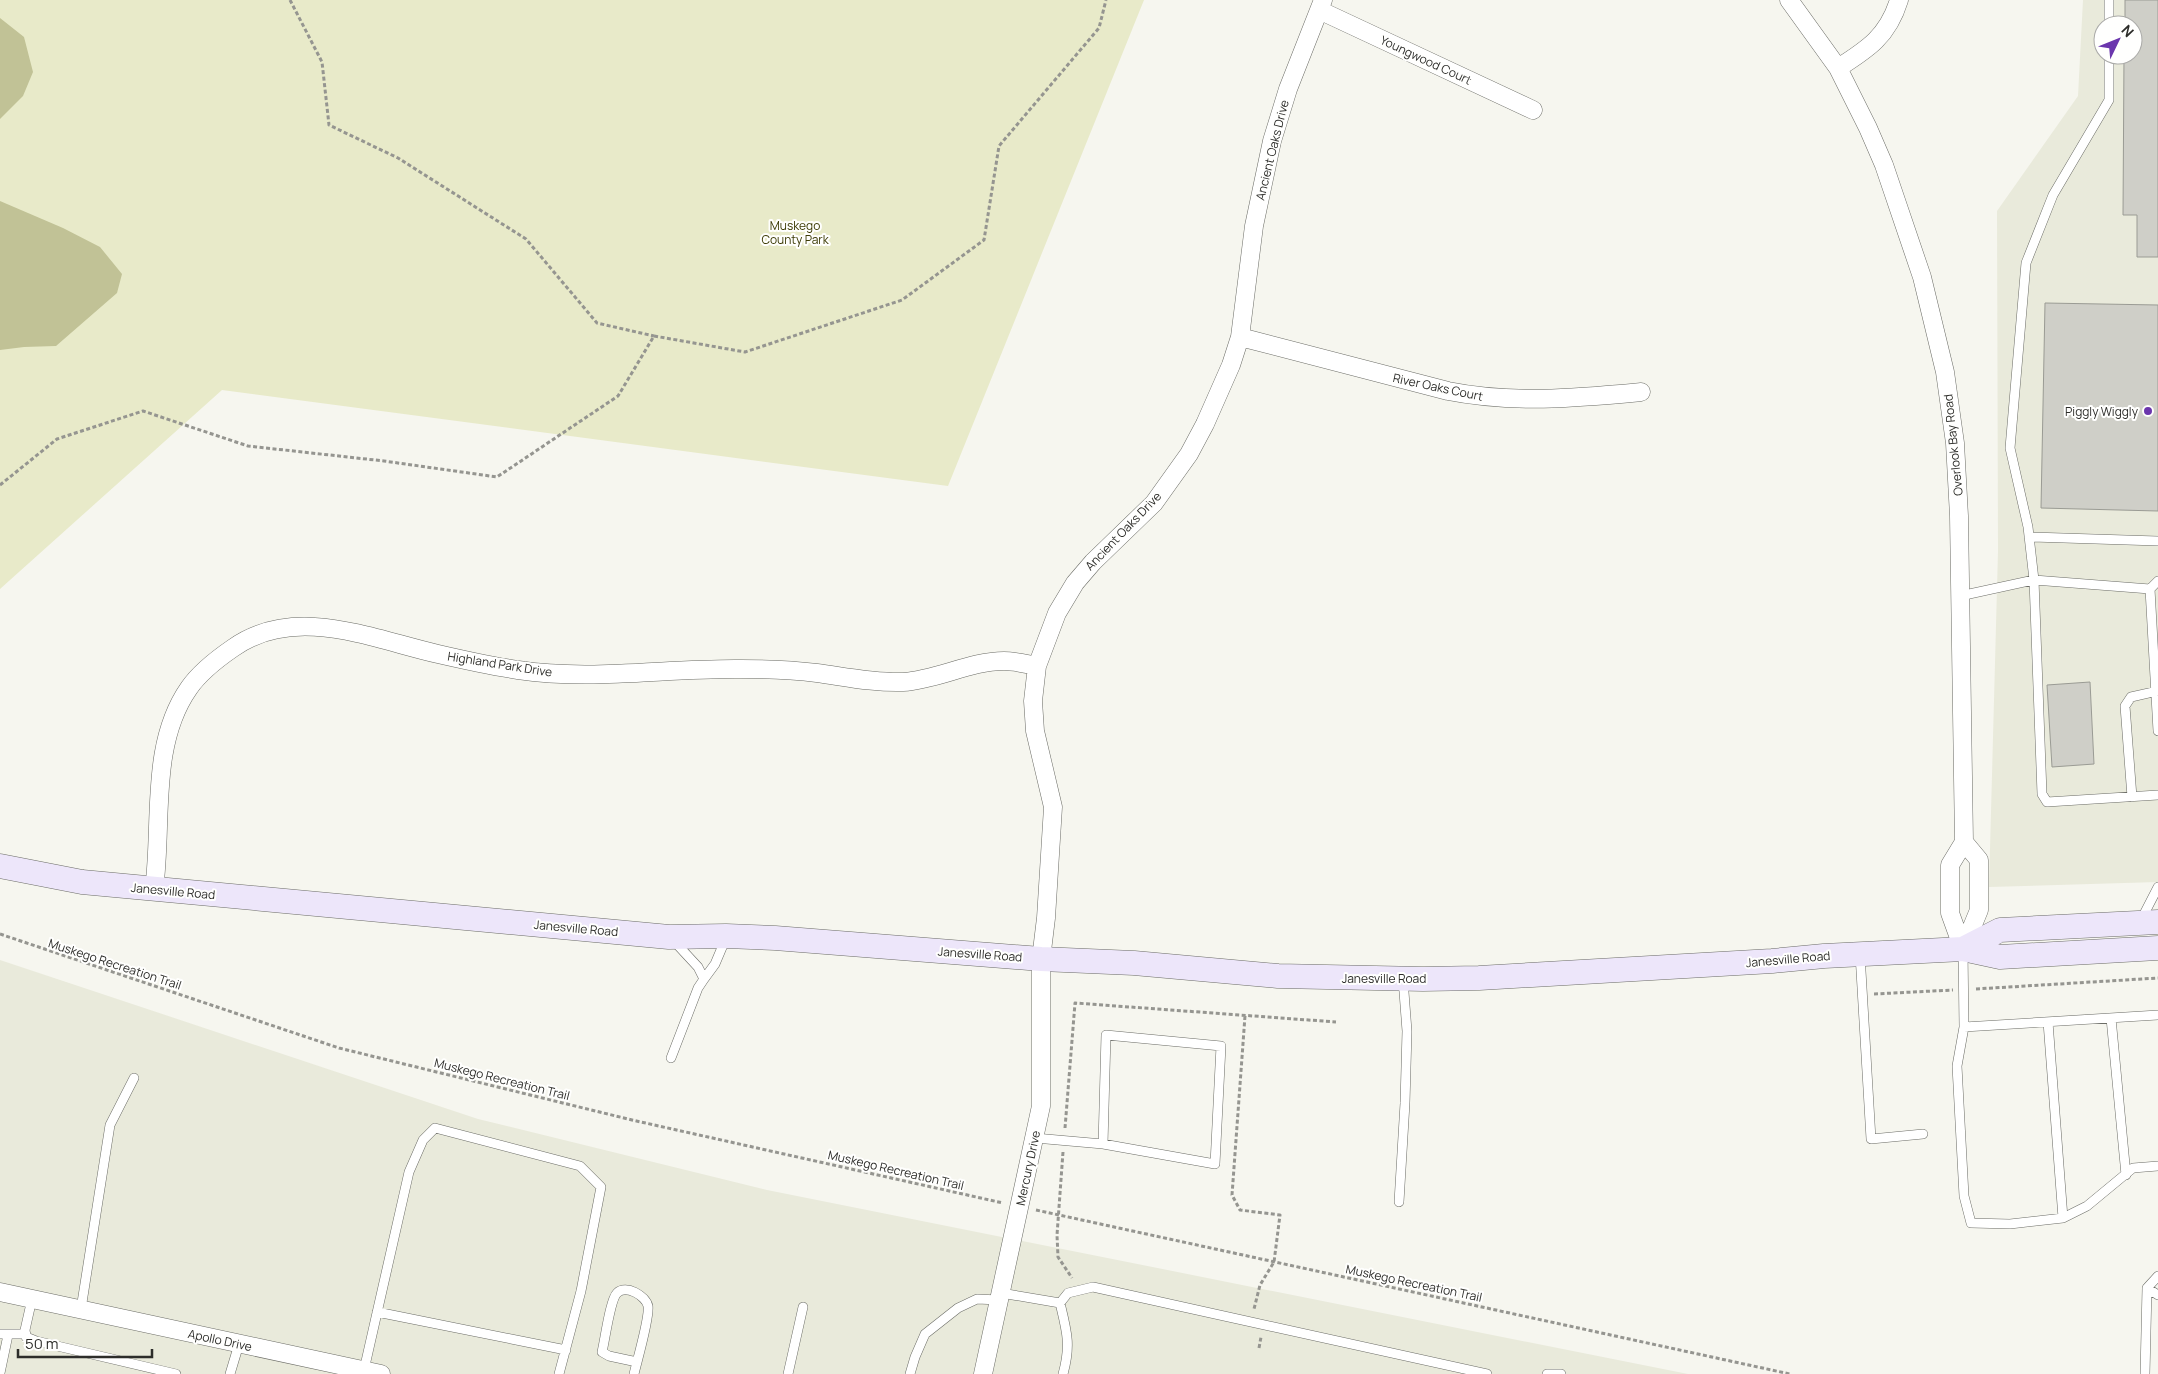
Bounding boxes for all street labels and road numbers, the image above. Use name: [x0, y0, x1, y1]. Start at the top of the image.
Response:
street label: Youngwood Court: [1378, 31, 1475, 89]
street label: Ancient Oaks Drive: [1251, 98, 1293, 202]
street label: River Oaks Court: [1391, 369, 1485, 405]
street label: Overlook Bay Road: [1939, 393, 1967, 497]
street label: Ancient Oaks Drive: [1081, 488, 1165, 574]
street label: Highland Park Drive: [446, 647, 554, 681]
street label: Janesville Road: [130, 879, 216, 903]
street label: Janesville Road: [533, 916, 619, 940]
street label: Muskego Recreation Trail: [46, 934, 184, 994]
street label: Janesville Road: [937, 943, 1023, 965]
street label: Janesville Road: [1745, 947, 1831, 971]
street label: Janesville Road: [1342, 970, 1426, 987]
street label: Muskego Recreation Trail: [432, 1054, 572, 1104]
street label: Mercury Drive: [1012, 1129, 1044, 1207]
street label: Muskego Recreation Trail: [826, 1146, 966, 1194]
street label: Muskego Recreation Trail: [1344, 1260, 1484, 1306]
street label: Apollo Drive: [186, 1325, 254, 1355]

